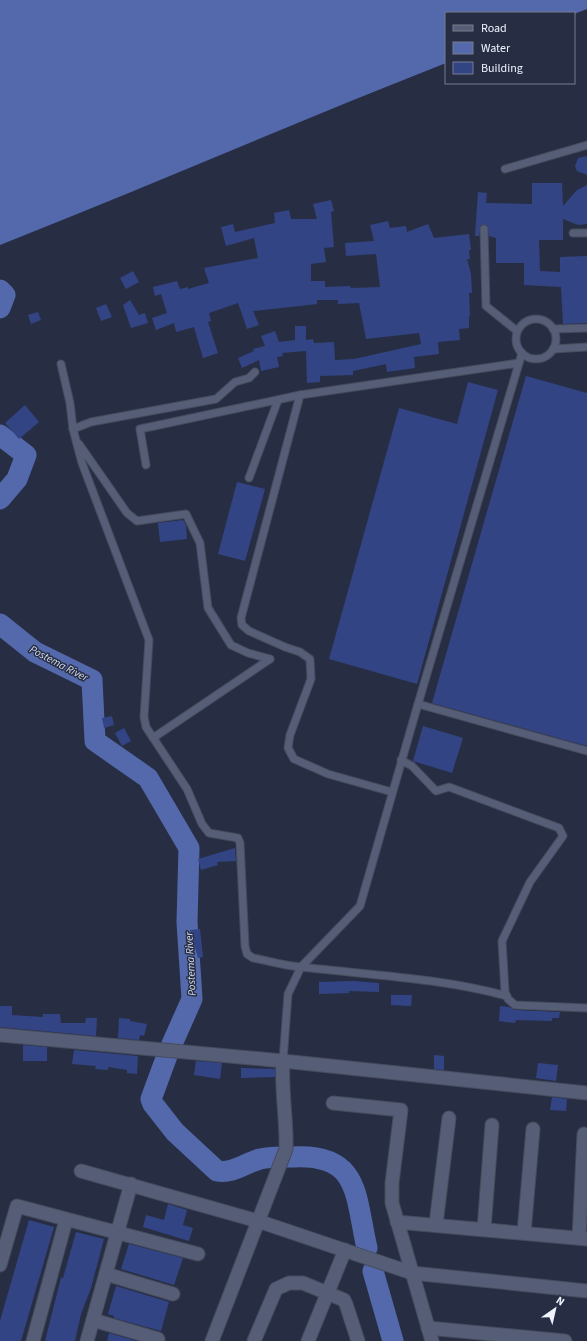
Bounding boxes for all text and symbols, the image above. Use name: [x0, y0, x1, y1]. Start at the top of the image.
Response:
legend: [445, 12, 575, 84]
text: Road: [481, 20, 507, 37]
text: Water: [481, 40, 511, 57]
text: Building: [481, 60, 523, 77]
water label: Postema River: [27, 642, 92, 686]
water label: Postema River: [181, 930, 200, 996]
north arrow: [535, 1289, 575, 1329]
text: N: [553, 1293, 568, 1309]

